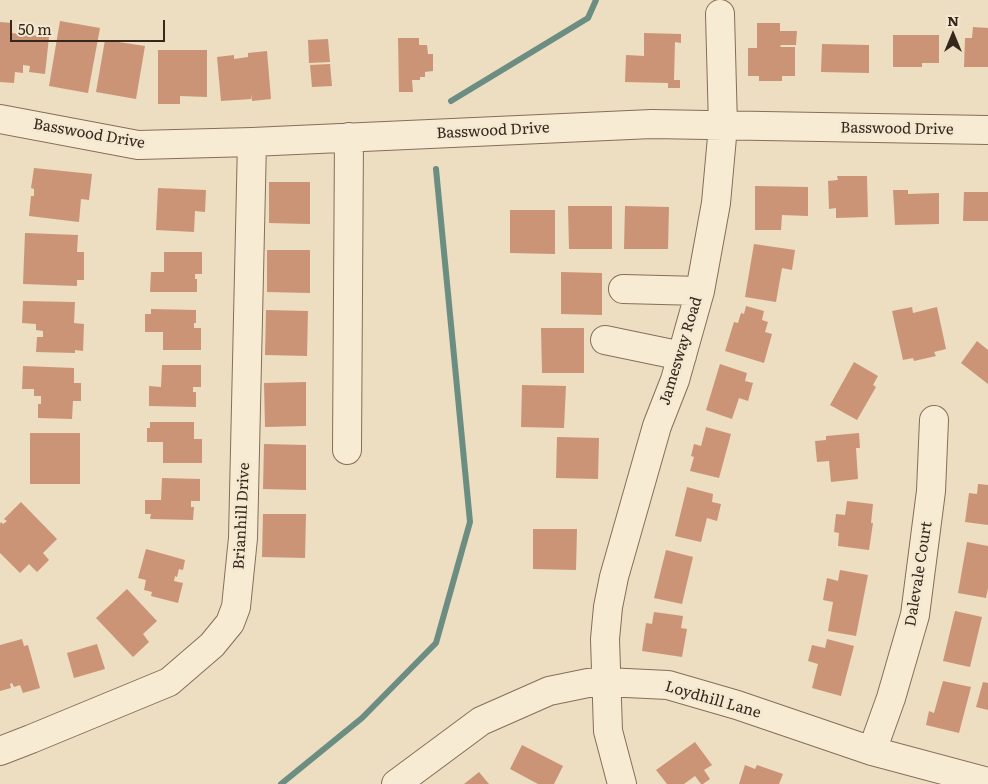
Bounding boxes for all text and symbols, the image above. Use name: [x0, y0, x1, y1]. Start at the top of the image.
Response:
scale bar: [12, 10, 168, 42]
north arrow: [928, 10, 978, 60]
text: N: [947, 10, 959, 30]
text: 50 m: [18, 17, 52, 40]
street label: Basswood Drive: [32, 115, 146, 153]
street label: Basswood Drive: [436, 119, 550, 143]
street label: Basswood Drive: [840, 119, 954, 139]
street label: Jamesway Road: [656, 295, 706, 407]
street label: Brianhill Drive: [230, 462, 254, 570]
street label: Dalevale Court: [902, 520, 936, 628]
street label: Loydhill Lane: [663, 678, 763, 722]

